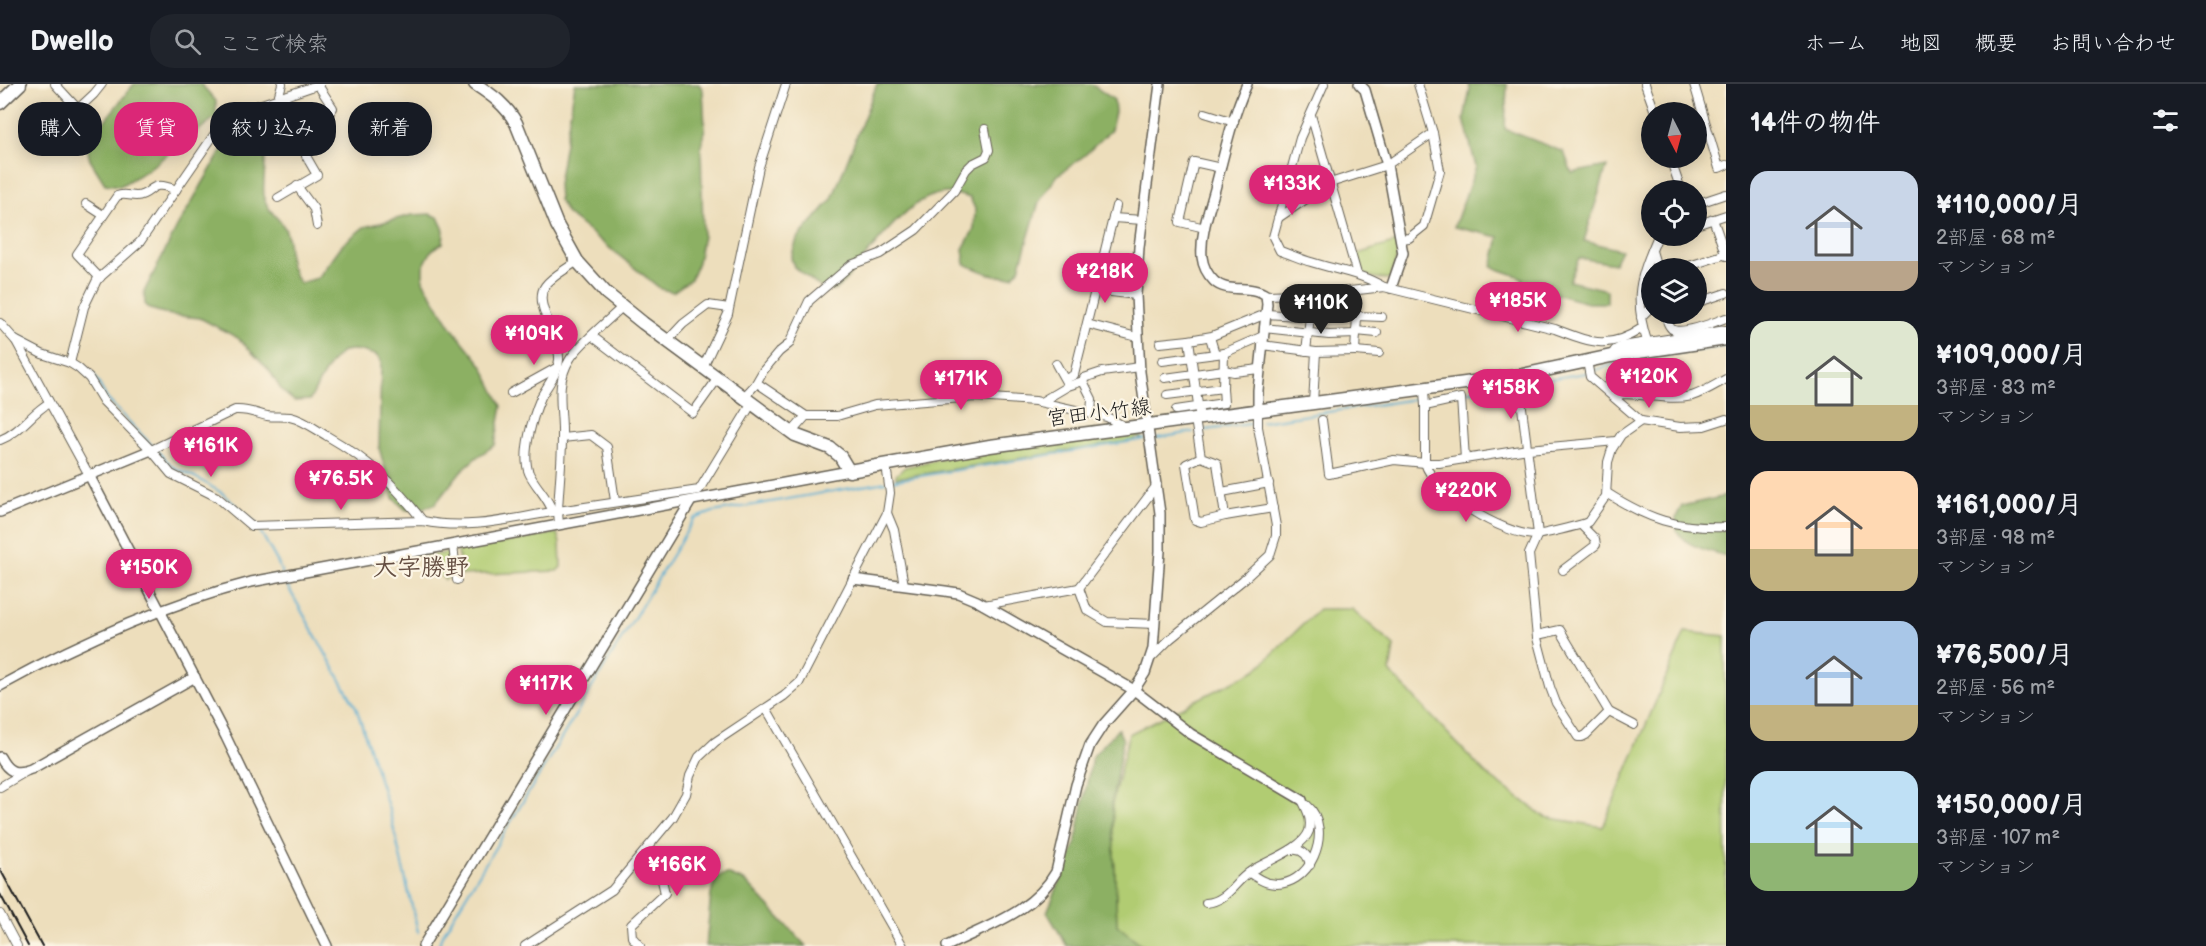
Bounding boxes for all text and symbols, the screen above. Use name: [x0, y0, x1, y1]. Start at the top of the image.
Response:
search box: [150, 14, 570, 68]
text: Dwello: [30, 25, 114, 58]
icon: search: [171, 25, 204, 58]
text: ここで検索: [219, 31, 329, 58]
text: ホーム: [1805, 31, 1867, 56]
text: 地図: [1900, 31, 1942, 56]
text: 概要: [1975, 31, 2017, 56]
text: お問い合わせ: [2050, 31, 2176, 56]
chip: 購入: [18, 102, 102, 156]
chip: 賃貸: [114, 102, 198, 156]
chip: 絞り込み: [210, 102, 336, 156]
chip: 新着: [348, 102, 432, 156]
north arrow: [1641, 102, 1707, 168]
map controls: [1641, 102, 1707, 324]
icon: filters: [2149, 104, 2182, 137]
text: 14件の物件: [1750, 108, 1880, 139]
pin: ¥133K: [1250, 165, 1334, 216]
text: ¥133K: [1263, 172, 1321, 196]
button: locate: [1641, 180, 1707, 246]
text: ¥110,000/月: [1936, 190, 2083, 221]
icon: home: [1798, 195, 1870, 267]
text: 2部屋 · 68 m²: [1936, 226, 2055, 250]
pin: ¥218K: [1063, 253, 1147, 304]
text: マンション: [1936, 255, 2035, 279]
button: layers: [1641, 258, 1707, 324]
text: ¥218K: [1076, 260, 1134, 284]
pin: ¥185K: [1476, 282, 1560, 333]
pin: ¥110K: [1279, 284, 1363, 335]
text: ¥185K: [1489, 289, 1547, 313]
text: ¥110K: [1293, 291, 1349, 315]
pin: ¥109K: [492, 315, 576, 366]
text: ¥109K: [505, 322, 563, 346]
text: ¥109,000/月: [1936, 340, 2087, 371]
icon: home: [1798, 345, 1870, 417]
pin: ¥120K: [1607, 358, 1691, 409]
pin: ¥171K: [919, 360, 1003, 411]
text: ¥120K: [1620, 365, 1678, 389]
text: ¥171K: [934, 367, 988, 391]
pin: ¥158K: [1469, 369, 1553, 420]
text: ¥158K: [1482, 376, 1540, 400]
text: 3部屋 · 83 m²: [1936, 376, 2056, 400]
street label: 宮田小竹線: [1045, 394, 1153, 432]
text: マンション: [1936, 405, 2035, 429]
pin: ¥161K: [169, 427, 253, 478]
text: ¥161K: [184, 434, 238, 458]
pin: ¥76.5K: [292, 460, 390, 511]
text: ¥76.5K: [309, 467, 373, 491]
pin: ¥220K: [1424, 472, 1508, 523]
text: ¥220K: [1435, 479, 1497, 503]
text: ¥161,000/月: [1936, 490, 2082, 521]
icon: home: [1798, 495, 1870, 567]
text: 3部屋 · 98 m²: [1936, 526, 2055, 550]
pin: ¥150K: [107, 549, 191, 600]
district label: 大字勝野: [373, 553, 469, 582]
text: マンション: [1936, 555, 2035, 579]
text: ¥150K: [120, 556, 178, 580]
text: ¥76,500/月: [1936, 640, 2074, 671]
icon: home: [1798, 645, 1870, 717]
pin: ¥117K: [504, 665, 588, 716]
text: ¥117K: [519, 672, 573, 696]
text: 2部屋 · 56 m²: [1936, 676, 2055, 700]
text: マンション: [1936, 705, 2035, 729]
text: ¥150,000/月: [1936, 790, 2087, 821]
icon: home: [1798, 795, 1870, 867]
text: 3部屋 · 107 m²: [1936, 826, 2060, 850]
pin: ¥166K: [635, 846, 719, 897]
text: ¥166K: [648, 853, 706, 877]
text: マンション: [1936, 855, 2035, 879]

